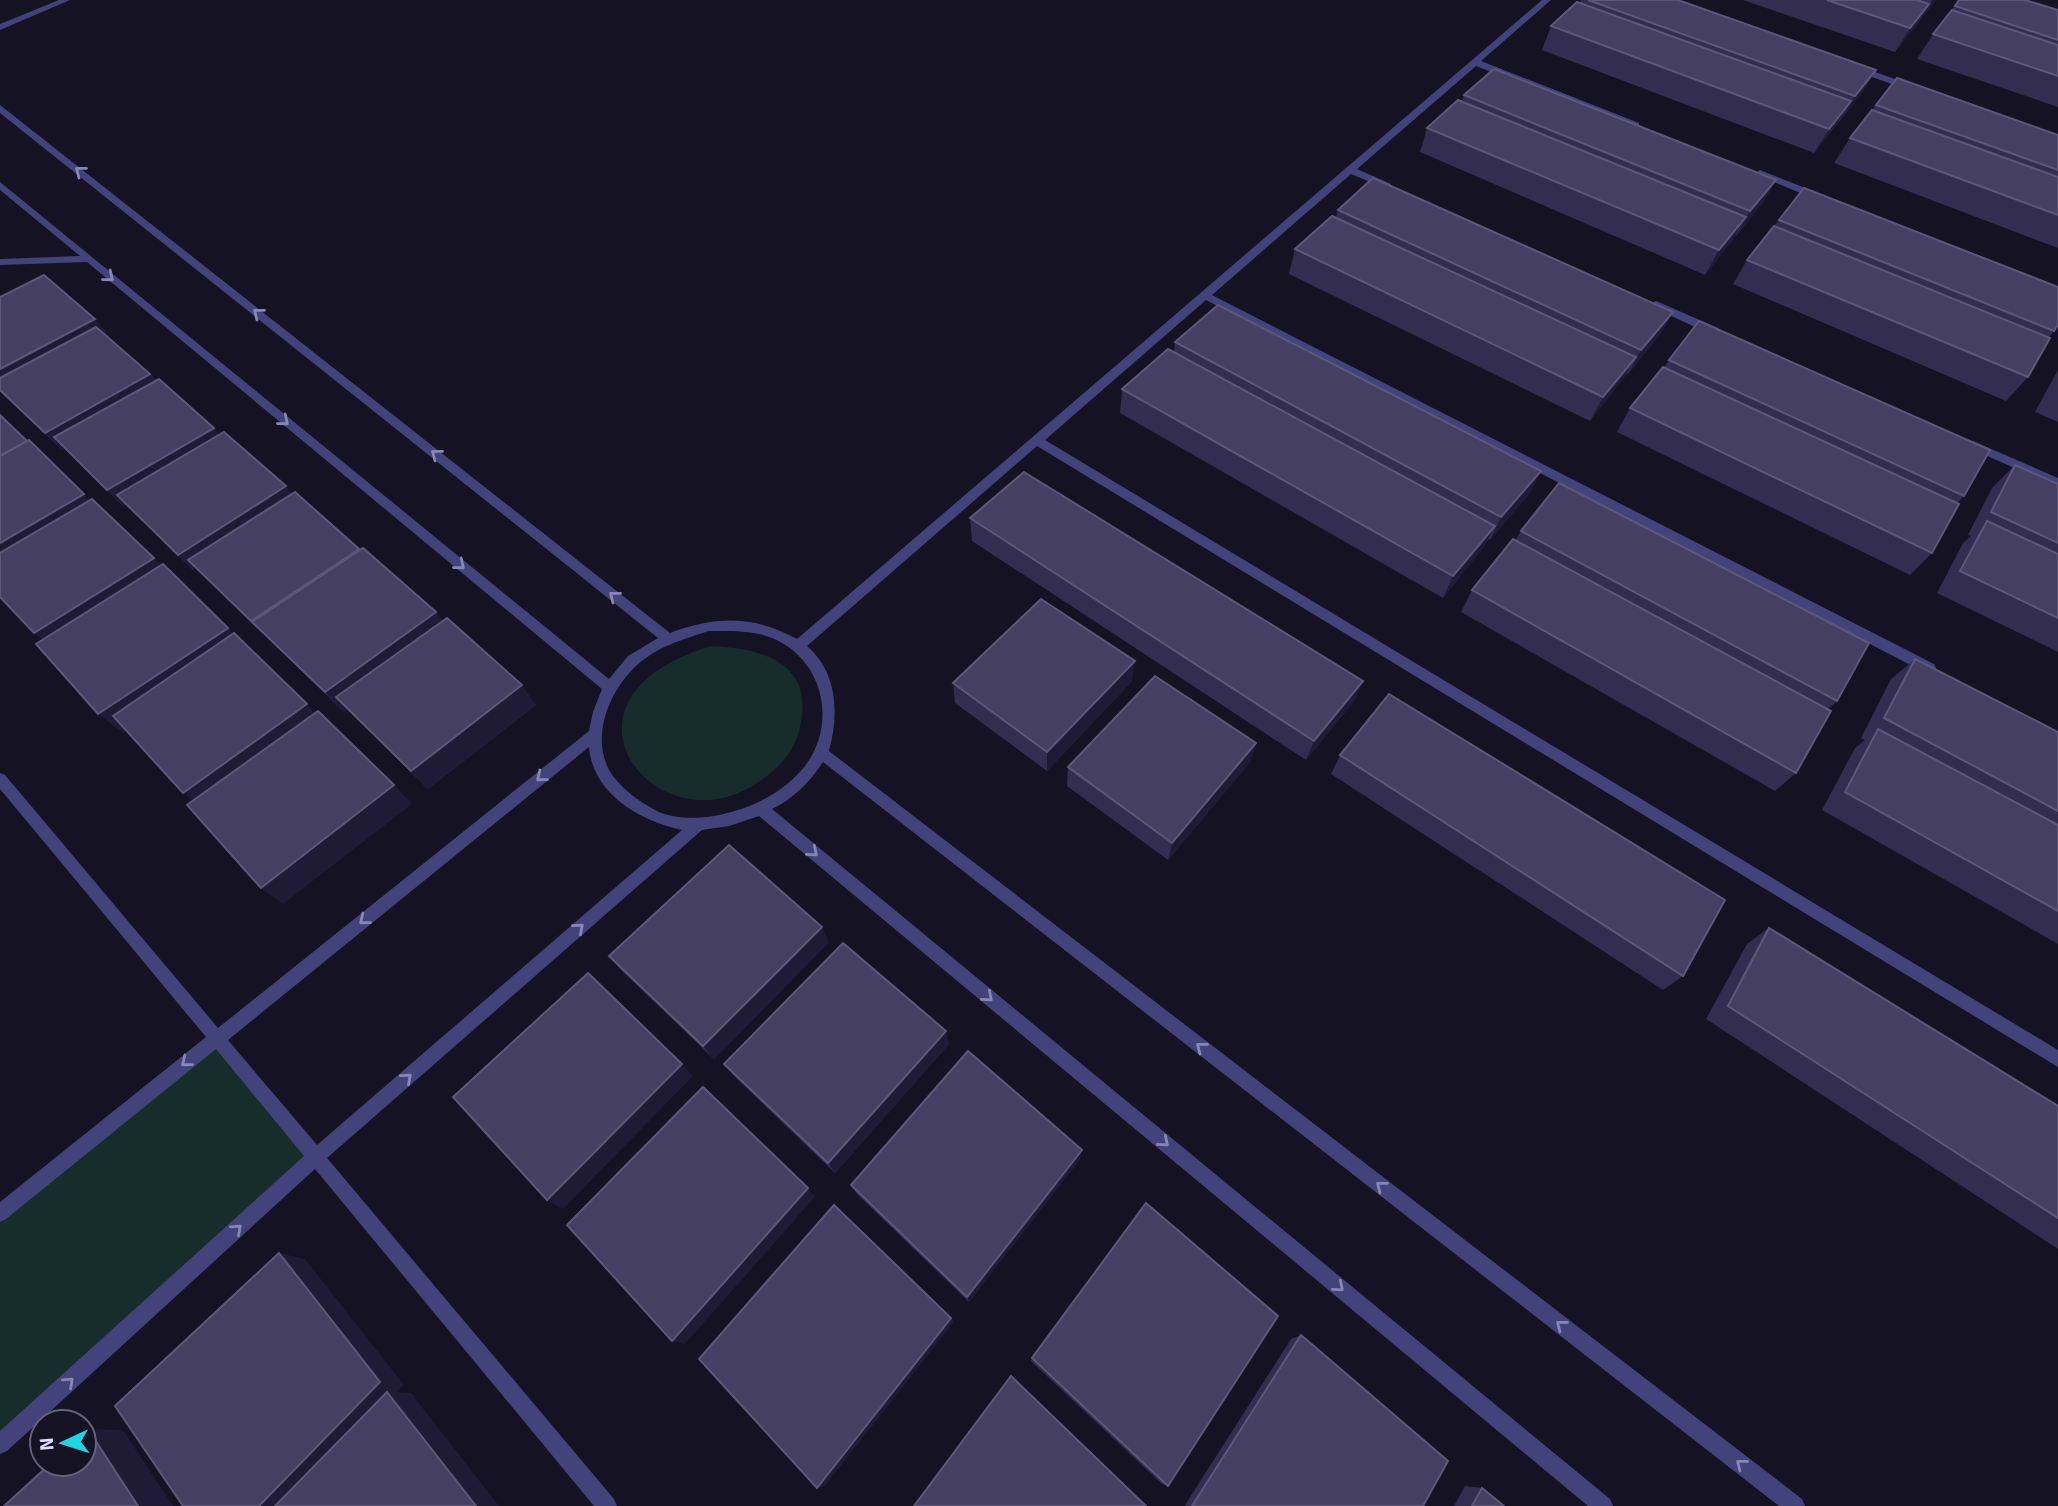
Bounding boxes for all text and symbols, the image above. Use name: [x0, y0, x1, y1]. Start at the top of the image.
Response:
one-way arrow: [75, 167, 88, 179]
one-way arrow: [101, 268, 113, 281]
one-way arrow: [253, 308, 265, 321]
one-way arrow: [276, 413, 289, 425]
one-way arrow: [431, 450, 444, 462]
one-way arrow: [452, 557, 465, 569]
one-way arrow: [609, 591, 621, 604]
one-way arrow: [536, 769, 549, 782]
one-way arrow: [806, 844, 818, 857]
one-way arrow: [359, 912, 372, 924]
one-way arrow: [571, 924, 584, 936]
one-way arrow: [981, 989, 993, 1002]
one-way arrow: [1197, 1042, 1209, 1055]
one-way arrow: [182, 1054, 194, 1067]
one-way arrow: [399, 1074, 412, 1086]
one-way arrow: [1156, 1134, 1168, 1147]
one-way arrow: [1377, 1181, 1389, 1194]
one-way arrow: [229, 1225, 242, 1237]
one-way arrow: [1331, 1279, 1344, 1292]
one-way arrow: [1557, 1321, 1569, 1334]
one-way arrow: [61, 1378, 74, 1390]
north arrow: [28, 1408, 98, 1478]
text: N: [35, 1437, 59, 1452]
one-way arrow: [1737, 1460, 1749, 1473]

